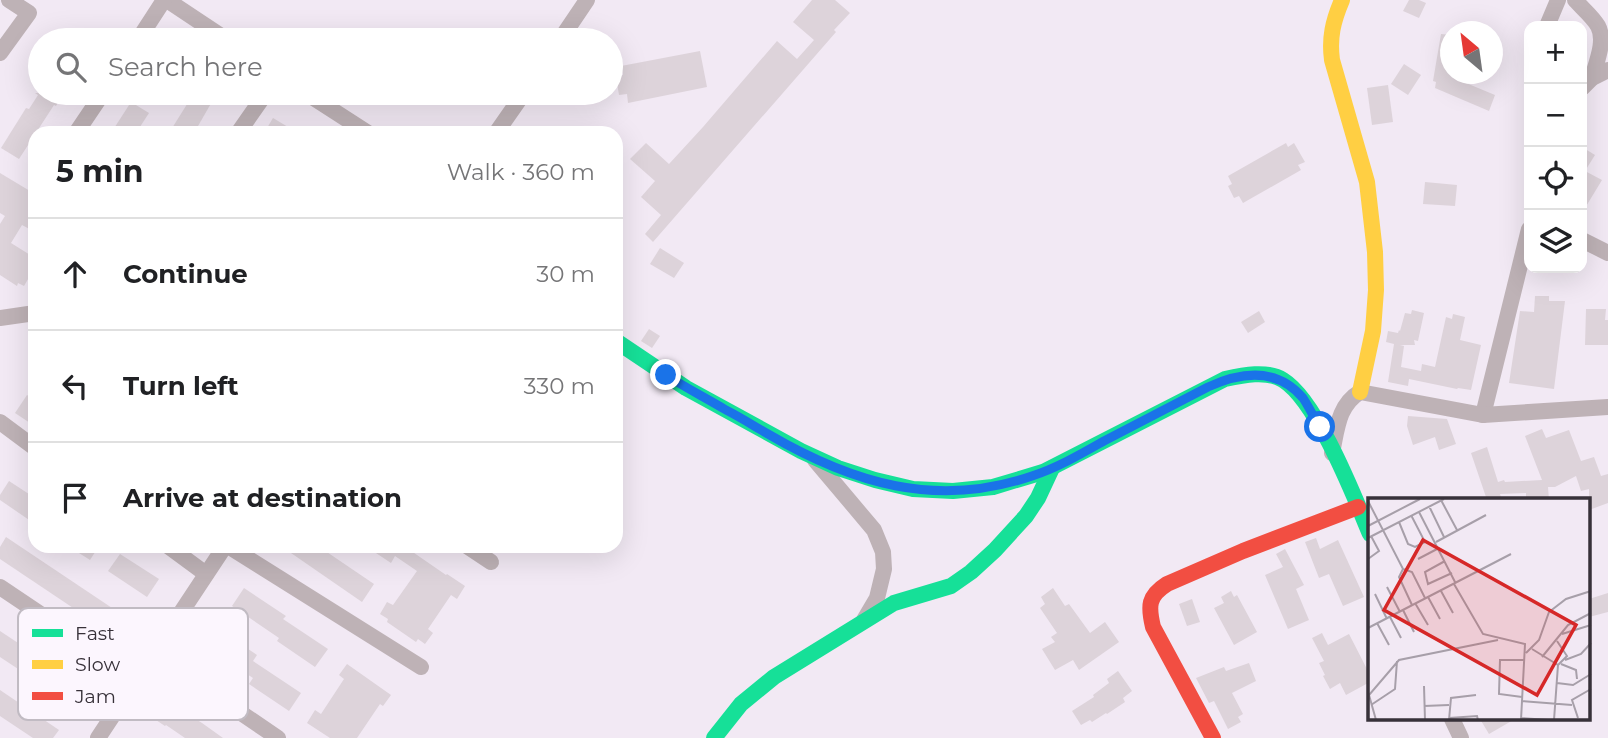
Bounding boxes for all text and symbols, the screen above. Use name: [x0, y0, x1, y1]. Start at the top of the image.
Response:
north arrow: [1440, 21, 1503, 84]
map controls: [1524, 21, 1587, 273]
button: +: [1524, 21, 1587, 84]
search box: [28, 28, 623, 105]
icon: search: [52, 48, 90, 86]
text: Search here: [108, 51, 263, 83]
button: −: [1524, 84, 1587, 147]
button: locate: [1524, 147, 1587, 210]
text: 5 min: [56, 153, 144, 190]
text: Walk · 360 m: [447, 158, 595, 186]
button: layers: [1524, 210, 1587, 273]
icon: ahead: [56, 255, 94, 293]
text: Continue: [123, 258, 248, 290]
text: 30 m: [536, 260, 595, 288]
route end: [650, 359, 681, 390]
icon: left: [56, 367, 94, 405]
text: Turn left: [123, 370, 239, 402]
text: 330 m: [524, 372, 595, 400]
route start: [1304, 411, 1335, 442]
icon: arrive: [56, 479, 94, 517]
text: Arrive at destination: [123, 482, 402, 514]
inset map: [1368, 498, 1590, 720]
legend: [18, 608, 248, 720]
text: Fast: [75, 622, 115, 645]
text: Slow: [75, 653, 120, 676]
text: Jam: [74, 685, 116, 708]

